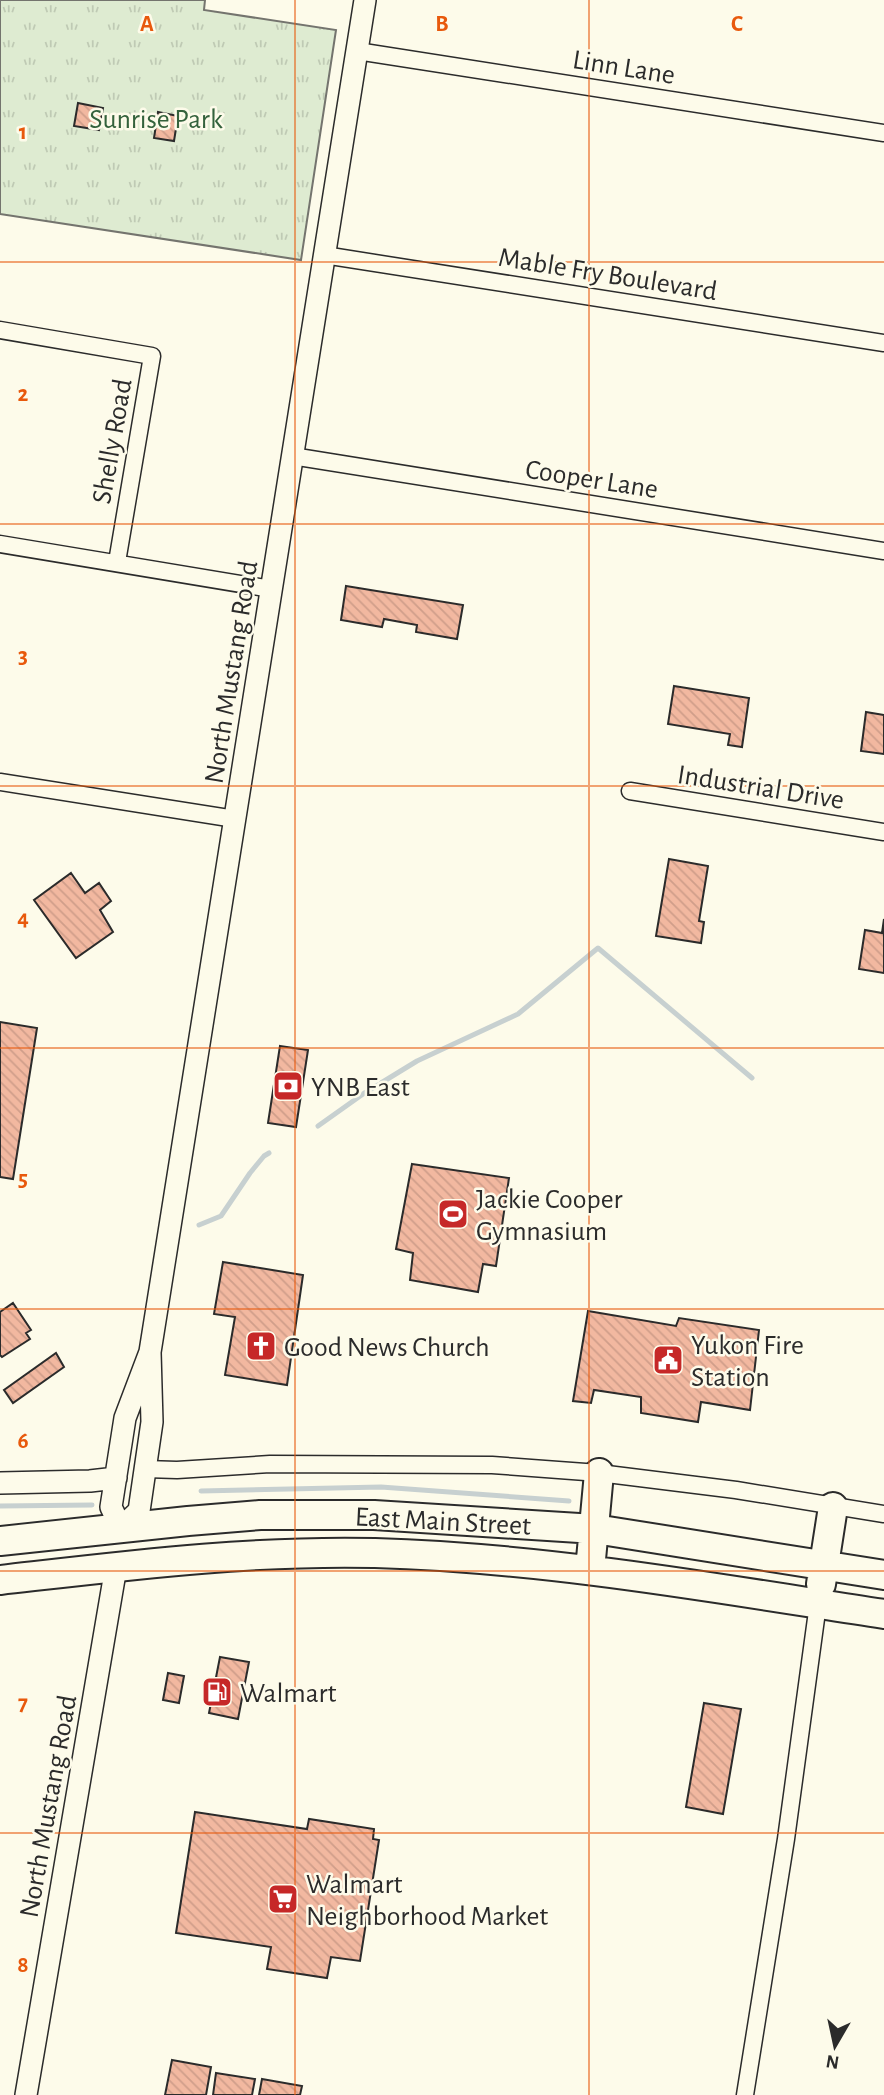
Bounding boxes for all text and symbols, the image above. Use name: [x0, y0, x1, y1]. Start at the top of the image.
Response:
text: A: [140, 13, 154, 36]
text: B: [435, 13, 449, 36]
text: C: [731, 13, 743, 36]
street label: Linn Lane: [570, 46, 677, 90]
park label: Sunrise Park: [89, 106, 223, 134]
text: 1: [19, 121, 27, 144]
street label: Mable Fry Boulevard: [496, 244, 719, 306]
street label: Shelly Road: [88, 377, 138, 506]
text: 2: [18, 383, 29, 406]
street label: Cooper Lane: [523, 456, 660, 504]
street label: North Mustang Road: [201, 559, 263, 786]
text: 3: [18, 645, 28, 668]
street label: Industrial Drive: [675, 761, 846, 815]
text: 4: [17, 907, 29, 930]
bank icon: YNB East: [271, 1069, 305, 1103]
place label: YNB East: [311, 1074, 410, 1102]
text: 5: [18, 1168, 28, 1191]
place label: Jackie Cooper Gymnasium: [476, 1186, 623, 1246]
sports icon: Jackie Cooper Gymnasium: [436, 1197, 470, 1231]
church icon: Good News Church: [244, 1329, 278, 1363]
place label: Yukon Fire Station: [691, 1332, 804, 1392]
place label: Good News Church: [284, 1334, 490, 1362]
public building icon: Yukon Fire Station: [651, 1343, 685, 1377]
text: 6: [17, 1430, 29, 1453]
street label: East Main Street: [354, 1503, 532, 1541]
fuel station icon: Walmart: [200, 1675, 234, 1709]
place label: Walmart: [240, 1680, 336, 1708]
text: 7: [18, 1692, 28, 1715]
street label: North Mustang Road: [16, 1693, 82, 1920]
place label: Walmart Neighborhood Market: [306, 1871, 548, 1931]
supermarket icon: Walmart Neighborhood Market: [266, 1882, 300, 1916]
text: 8: [17, 1954, 29, 1977]
north arrow: [800, 2011, 870, 2081]
text: N: [825, 2051, 841, 2072]

